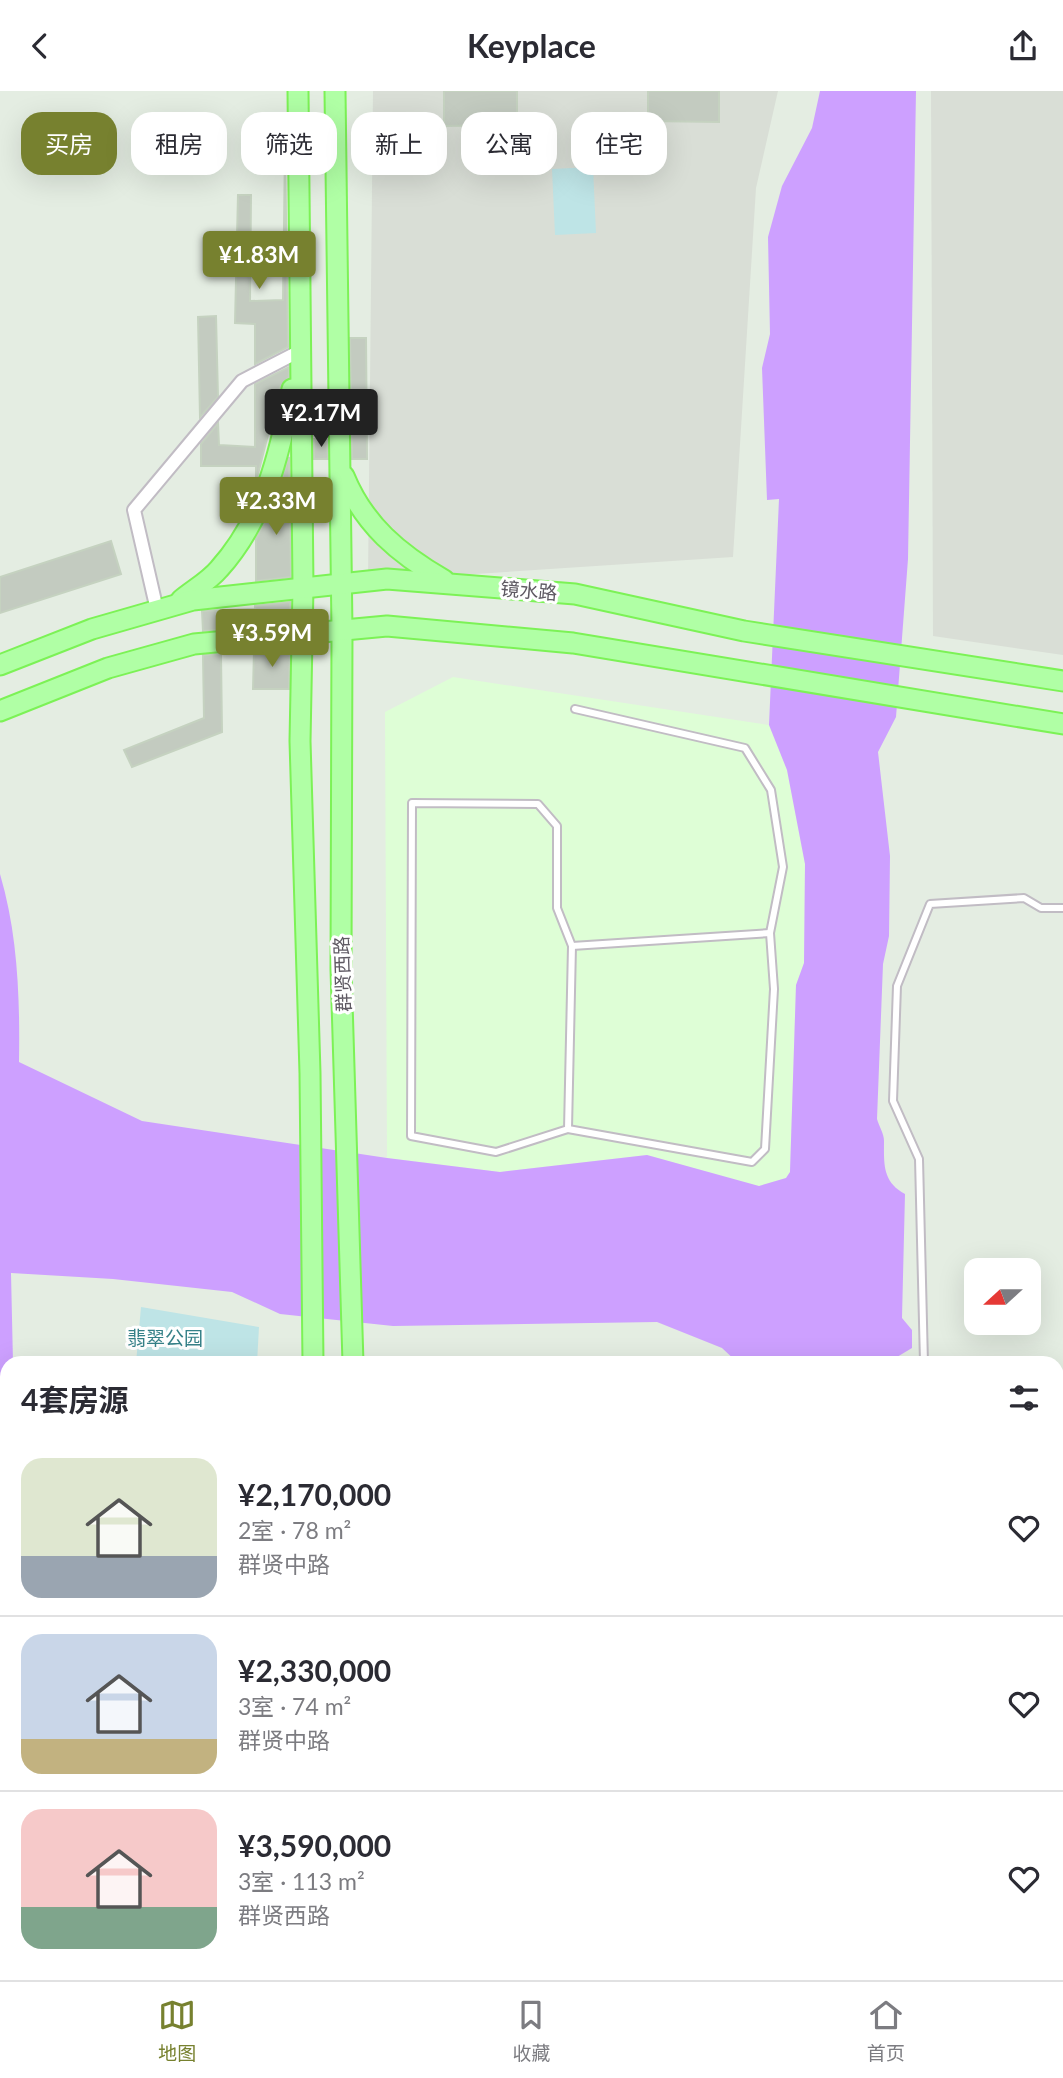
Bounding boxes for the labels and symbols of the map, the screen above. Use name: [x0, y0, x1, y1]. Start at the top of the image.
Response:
pin: ¥1.83M: [202, 231, 316, 291]
pin: ¥2.17M: [264, 389, 378, 449]
pin: ¥2.33M: [219, 477, 333, 537]
street label: 镜水路: [500, 576, 558, 604]
pin: ¥3.59M: [215, 609, 329, 669]
street label: 群贤西路: [329, 936, 355, 1012]
north arrow: [964, 1258, 1041, 1335]
park label: 翡翠公园: [127, 1326, 203, 1349]

